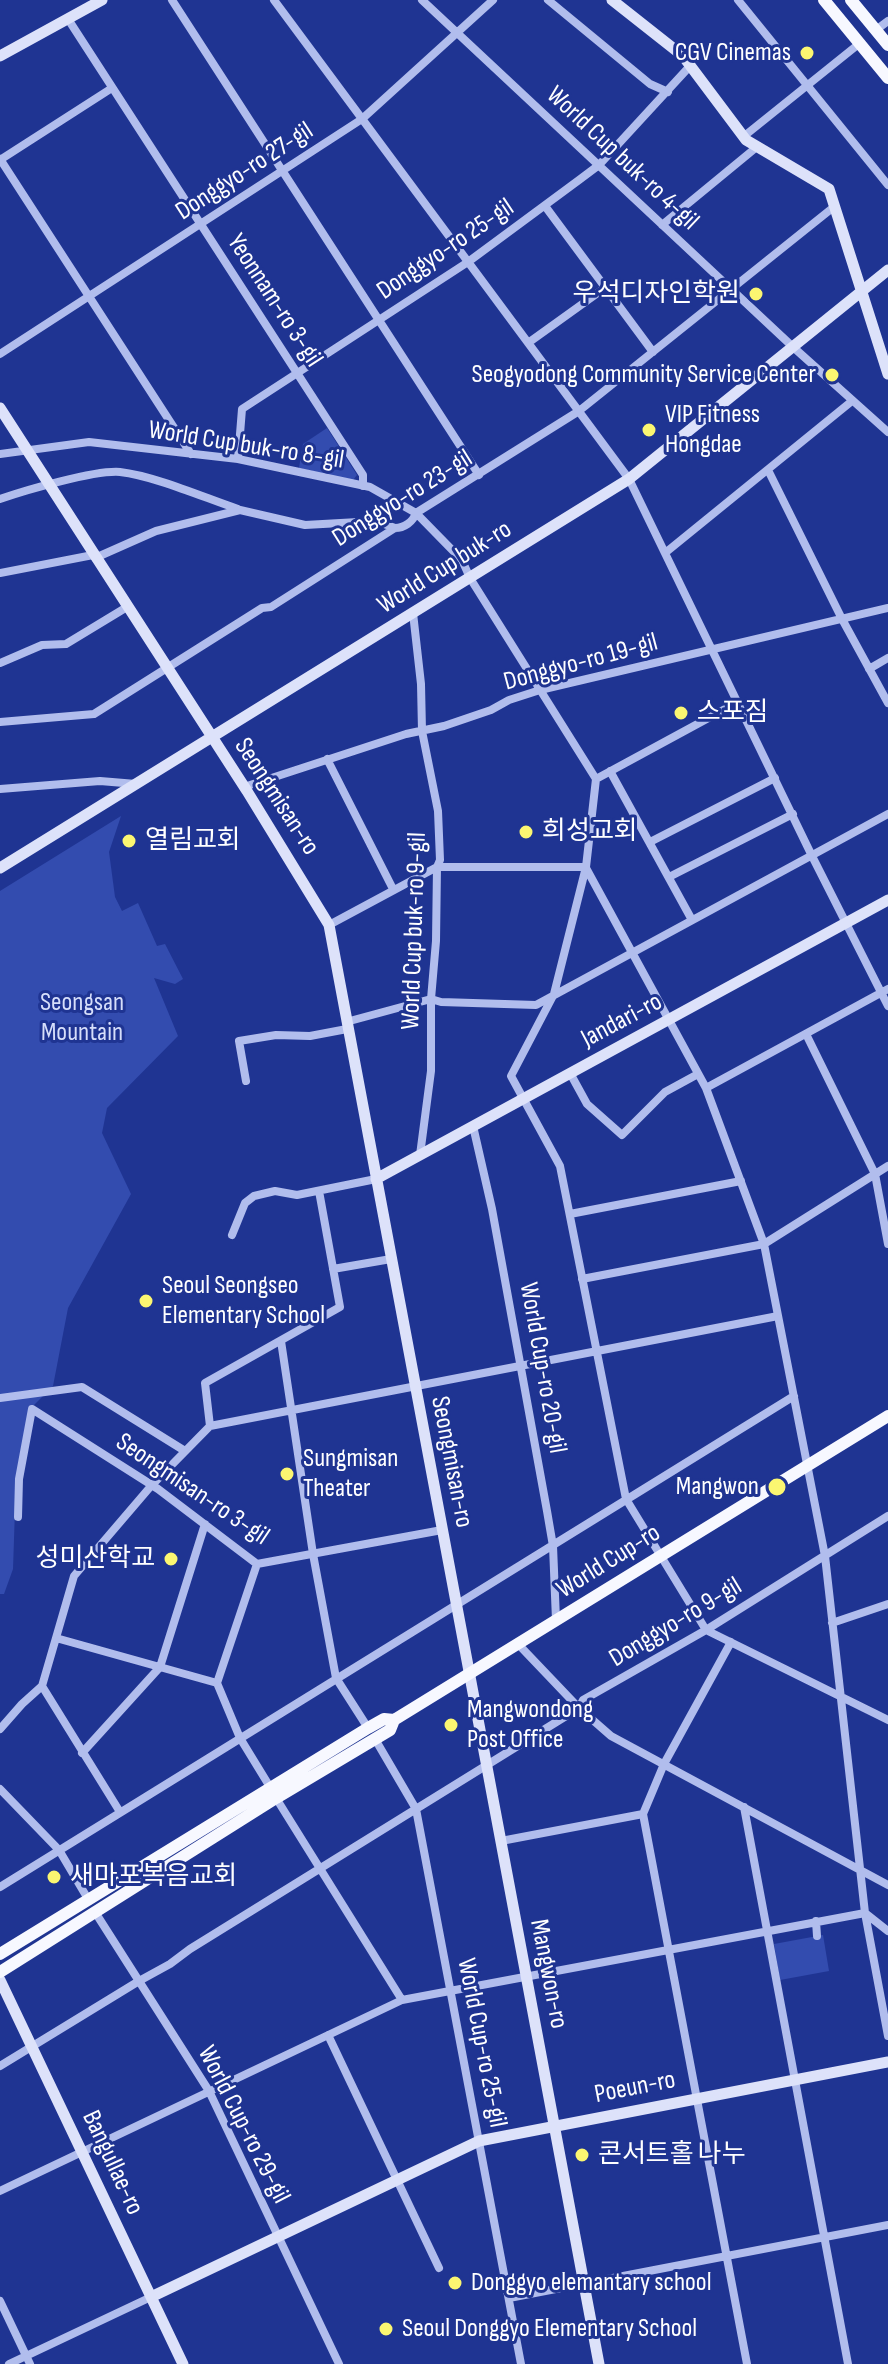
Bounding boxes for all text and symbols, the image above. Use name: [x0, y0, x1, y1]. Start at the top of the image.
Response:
place label: CGV Cinemas: [675, 37, 791, 69]
marker: CGV Cinemas: [798, 44, 816, 62]
street label: World Cup buk-ro 4-gil: [539, 80, 705, 238]
street label: Donggyo-ro 27-gil: [171, 116, 319, 228]
street label: Donggyo-ro 25-gil: [372, 193, 520, 307]
street label: Yeonnam-ro 3-gil: [219, 229, 329, 373]
place label: 우석디자인학원: [573, 278, 740, 310]
marker: 우석디자인학원: [747, 285, 765, 303]
place label: Seogyodong Community Service Center: [472, 359, 816, 391]
marker: Seogyodong Community Service Center: [823, 366, 841, 384]
place label: VIP Fitness Hongdae: [665, 399, 760, 460]
street label: World Cup buk-ro 8-gil: [146, 415, 346, 477]
marker: VIP Fitness Hongdae: [640, 421, 658, 439]
street label: Donggyo-ro 23-gil: [327, 444, 479, 554]
street label: World Cup buk-ro: [372, 515, 518, 621]
street label: Donggyo-ro 19-gil: [501, 627, 661, 699]
place label: 스포짐: [697, 697, 769, 729]
marker: 스포짐: [672, 704, 690, 722]
street label: Seongmisan-ro: [227, 733, 325, 861]
place label: 희성교회: [542, 816, 638, 848]
marker: 희성교회: [517, 823, 535, 841]
place label: 열림교회: [145, 825, 241, 857]
marker: 열림교회: [120, 832, 138, 850]
street label: World Cup buk-ro 9-gil: [396, 832, 434, 1030]
park label: Seongsan Mountain: [40, 987, 124, 1048]
street label: Jandari-ro: [576, 987, 668, 1055]
place label: Seoul Seongseo Elementary School: [162, 1270, 325, 1332]
street label: World Cup-ro 20-gil: [512, 1280, 572, 1456]
marker: Seoul Seongseo Elementary School: [137, 1292, 155, 1310]
street label: Seongmisan-ro: [423, 1394, 479, 1530]
street label: Seongmisan-ro 3-gil: [109, 1427, 275, 1553]
place label: Sungmisan Theater: [303, 1443, 398, 1504]
marker: Sungmisan Theater: [278, 1465, 296, 1483]
place label: Mangwon: [676, 1471, 759, 1503]
marker: Mangwon: [766, 1476, 788, 1498]
street label: World Cup-ro: [552, 1518, 666, 1606]
place label: 성미산학교: [35, 1543, 155, 1575]
marker: 성미산학교: [162, 1550, 180, 1568]
street label: Donggyo-ro 9-gil: [604, 1571, 748, 1675]
place label: Mangwondong Post Office: [467, 1694, 593, 1756]
marker: Mangwondong Post Office: [442, 1716, 460, 1734]
place label: 새마포복음교회: [70, 1861, 237, 1893]
marker: 새마포복음교회: [45, 1868, 63, 1886]
street label: Mangwon-ro: [522, 1917, 574, 2031]
street label: World Cup-ro 25-gil: [449, 1956, 513, 2130]
street label: World Cup-ro 29-gil: [190, 2041, 296, 2209]
street label: Poeun-ro: [592, 2065, 678, 2111]
street label: Bangullae-ro: [74, 2106, 150, 2220]
place label: 콘서트홀 나누: [598, 2139, 746, 2171]
marker: 콘서트홀 나누: [573, 2146, 591, 2164]
place label: Donggyo elemantary school: [471, 2267, 711, 2299]
marker: Donggyo elemantary school: [446, 2274, 464, 2292]
place label: Seoul Donggyo Elementary School: [402, 2313, 697, 2345]
marker: Seoul Donggyo Elementary School: [377, 2320, 395, 2338]

